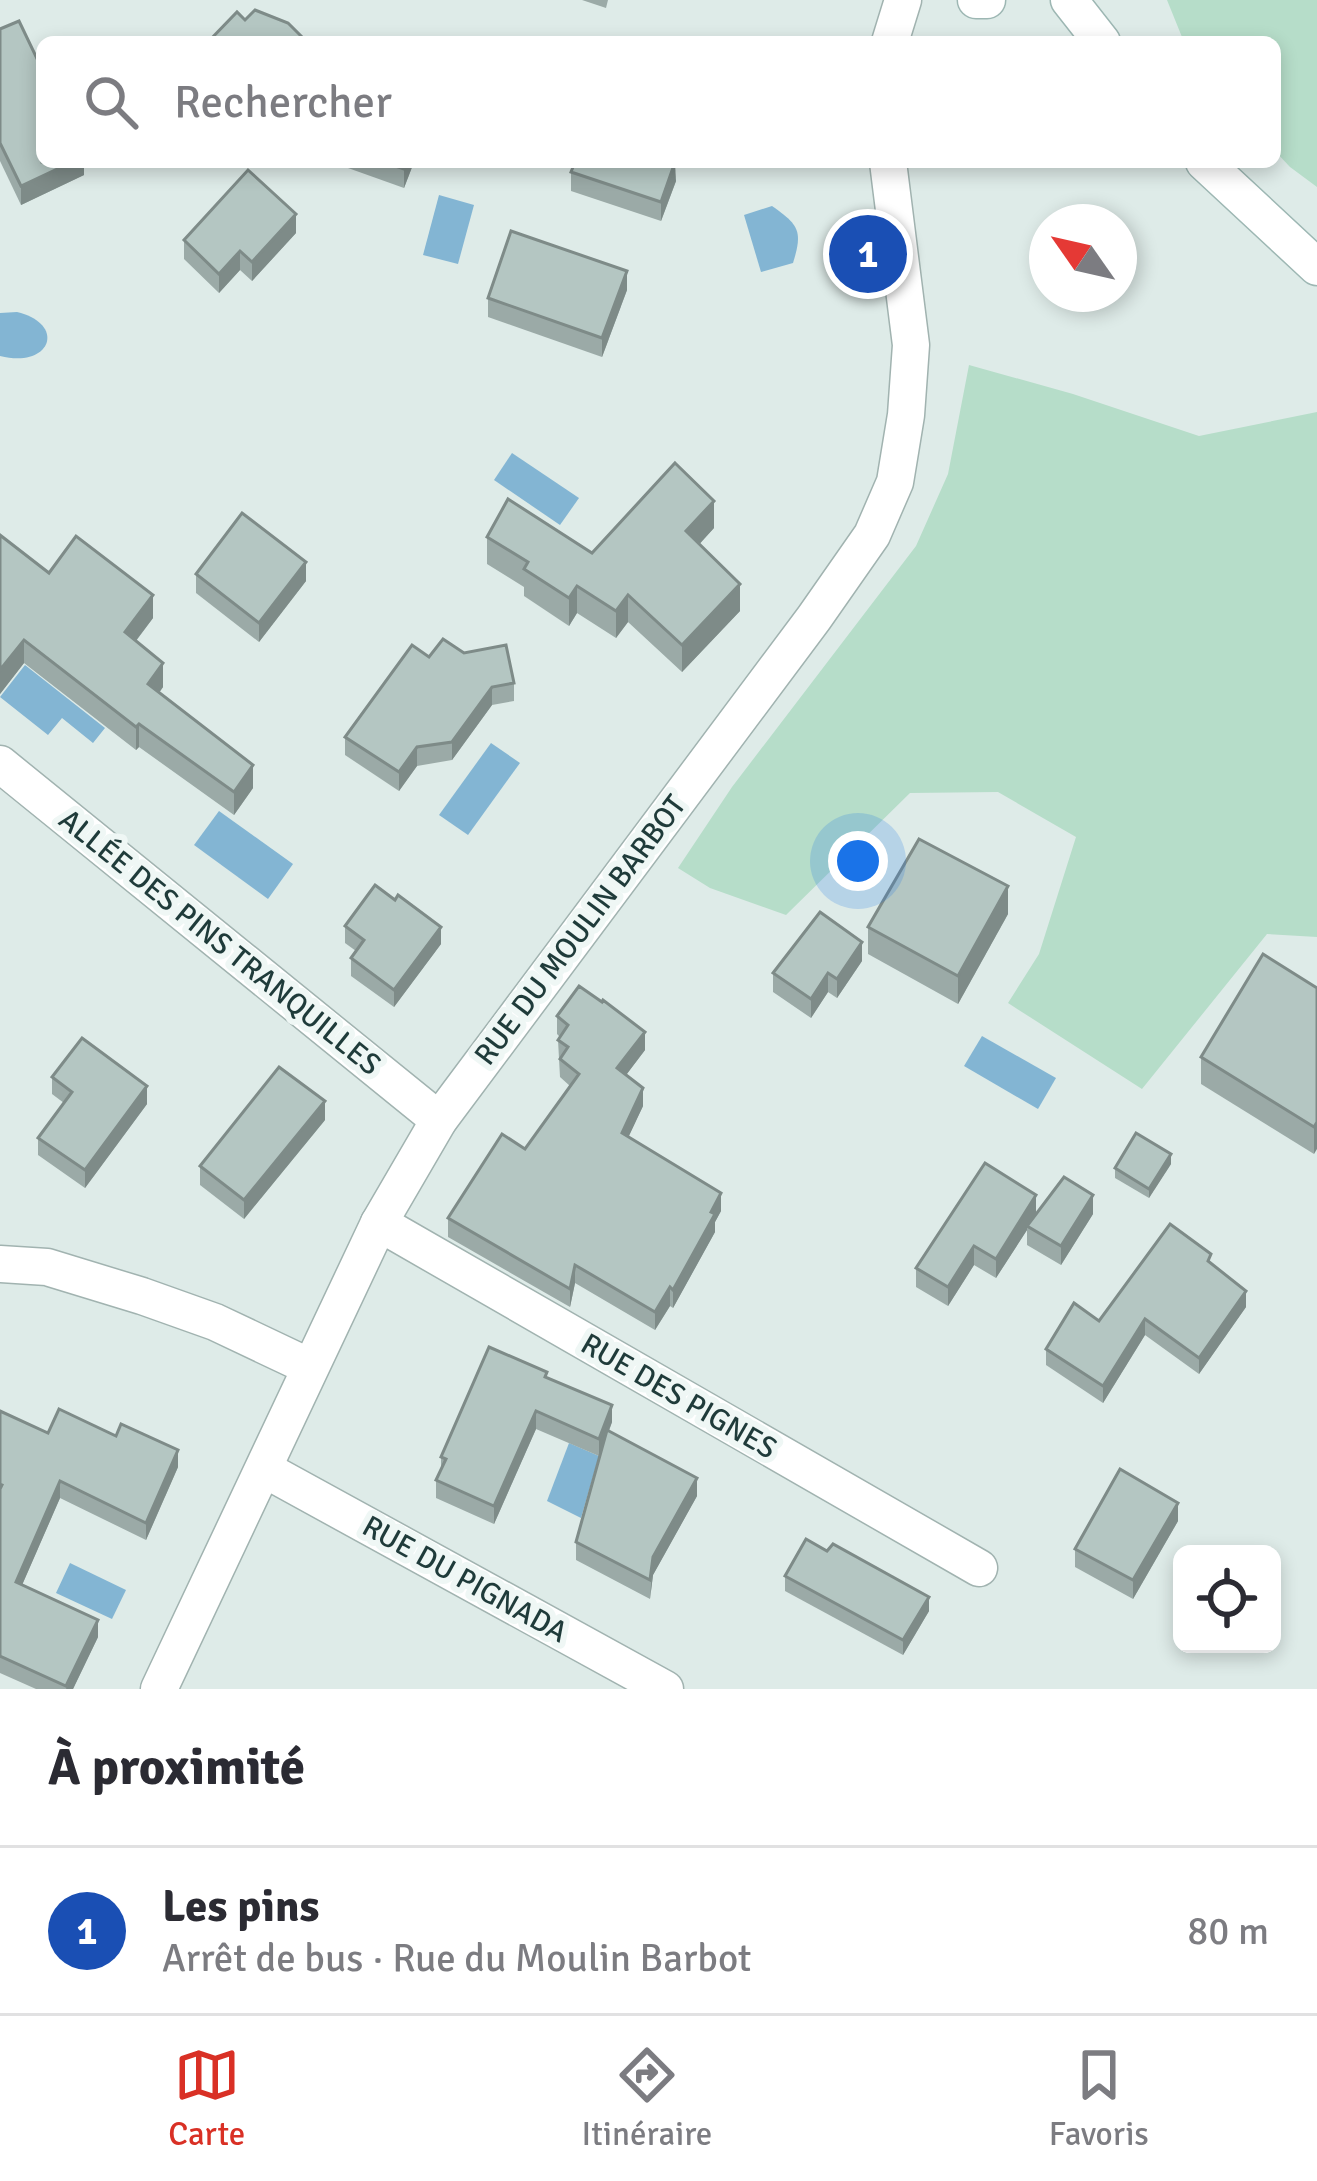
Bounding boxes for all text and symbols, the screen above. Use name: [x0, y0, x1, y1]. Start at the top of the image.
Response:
search box: [36, 36, 1281, 168]
icon: search: [78, 69, 144, 135]
text: Rechercher: [174, 75, 392, 130]
north arrow: [1029, 204, 1137, 312]
pin: 1: [829, 209, 907, 299]
street label: RUE DU MOULIN BARBOT: [467, 788, 694, 1073]
street label: ALLÉE DES PINS TRANQUILLES: [51, 801, 388, 1084]
your location: [828, 831, 888, 891]
street label: RUE DES PIGNES: [574, 1325, 783, 1467]
street label: RUE DU PIGNADA: [356, 1508, 574, 1651]
map controls: [1173, 1545, 1281, 1653]
button: locate: [1173, 1545, 1281, 1653]
text: À proximité: [48, 1736, 305, 1799]
text: Les pins: [162, 1879, 319, 1934]
text: 1: [76, 1907, 98, 1955]
text: 80 m: [1187, 1907, 1269, 1955]
text: Arrêt de bus · Rue du Moulin Barbot: [162, 1934, 751, 1982]
tab: Carte: [168, 2042, 245, 2155]
tab: Itinéraire: [582, 2042, 712, 2155]
tab: Favoris: [1049, 2042, 1149, 2155]

